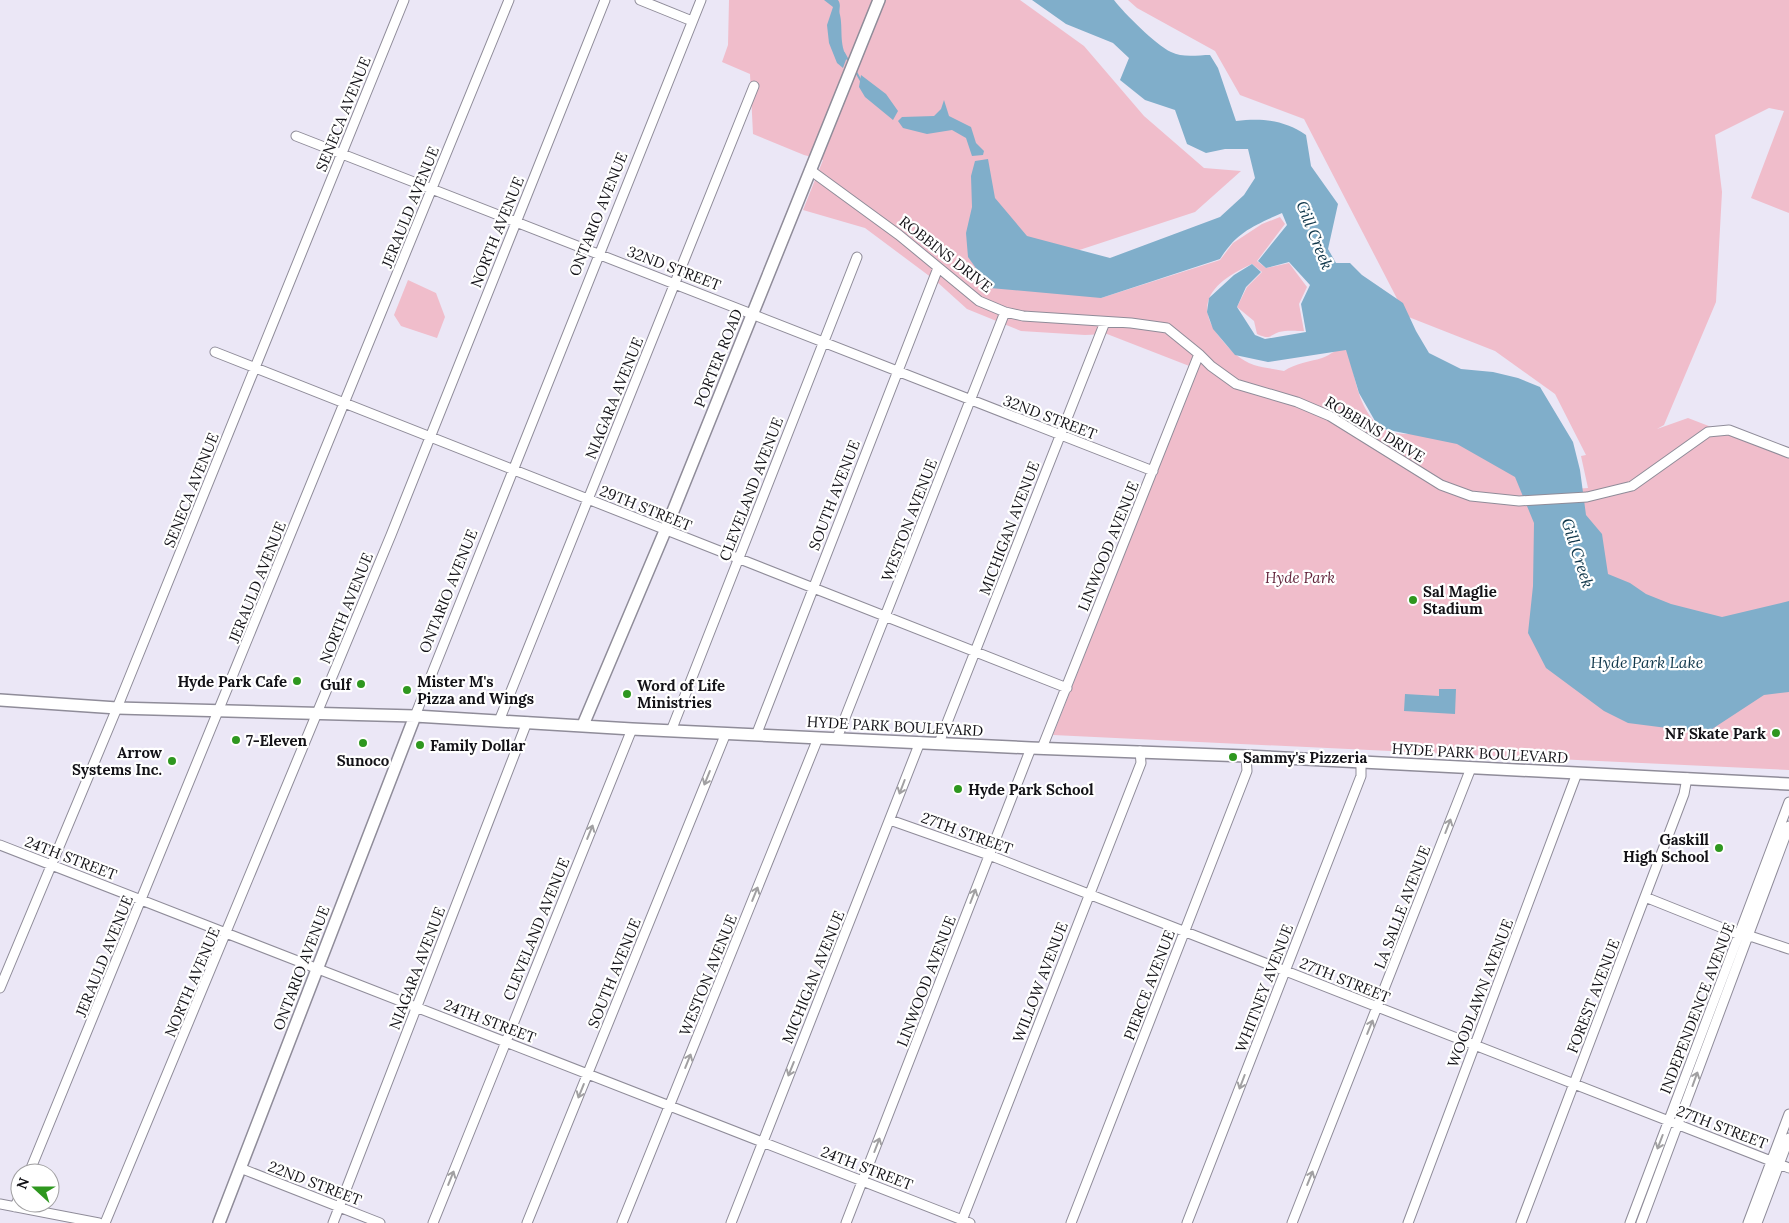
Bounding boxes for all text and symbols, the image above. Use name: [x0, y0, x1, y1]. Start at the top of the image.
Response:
street label: SENECA AVENUE: [311, 54, 375, 174]
street label: JERAULD AVENUE: [377, 144, 443, 271]
street label: ONTARIO AVENUE: [564, 149, 632, 279]
street label: NORTH AVENUE: [466, 174, 528, 290]
water label: Gill Creek: [1292, 198, 1338, 272]
street label: ROBBINS DRIVE: [896, 212, 996, 296]
street label: 32ND STREET: [624, 241, 724, 295]
street label: PORTER ROAD: [690, 306, 746, 410]
street label: NIAGARA AVENUE: [581, 334, 647, 462]
street label: 32ND STREET: [1000, 390, 1100, 444]
street label: ROBBINS DRIVE: [1322, 392, 1428, 466]
street label: CLEVELAND AVENUE: [715, 414, 787, 564]
street label: SENECA AVENUE: [159, 430, 223, 550]
street label: SOUTH AVENUE: [804, 437, 864, 553]
street label: WESTON AVENUE: [877, 456, 941, 584]
street label: MICHIGAN AVENUE: [975, 458, 1043, 598]
street label: LINWOOD AVENUE: [1073, 478, 1143, 614]
street label: 29TH STREET: [597, 481, 695, 535]
water label: Gill Creek: [1557, 516, 1599, 590]
street label: JERAULD AVENUE: [224, 519, 290, 646]
street label: ONTARIO AVENUE: [414, 526, 482, 656]
street label: NORTH AVENUE: [315, 550, 377, 666]
park label: Hyde Park: [1265, 568, 1335, 587]
place label: Sal Maglie Stadium: [1423, 582, 1497, 618]
marker: Sal Maglie Stadium: [1407, 594, 1419, 606]
water label: Hyde Park Lake: [1591, 652, 1704, 672]
place label: Hyde Park Cafe: [177, 672, 287, 691]
place label: Mister M's Pizza and Wings: [417, 672, 534, 708]
marker: Hyde Park Cafe: [291, 675, 303, 687]
place label: Gulf: [320, 675, 352, 694]
place label: Word of Life Ministries: [637, 676, 725, 712]
marker: Gulf: [355, 678, 367, 690]
marker: Mister M's Pizza and Wings: [401, 684, 413, 696]
marker: Word of Life Ministries: [621, 688, 633, 700]
street label: HYDE PARK BOULEVARD: [806, 712, 984, 740]
place label: NF Skate Park: [1665, 724, 1766, 743]
marker: NF Skate Park: [1770, 727, 1782, 739]
place label: 7-Eleven: [246, 731, 308, 750]
marker: 7-Eleven: [230, 734, 242, 746]
place label: Family Dollar: [430, 736, 526, 755]
marker: Sunoco: [357, 737, 369, 749]
marker: Family Dollar: [414, 739, 426, 751]
street label: HYDE PARK BOULEVARD: [1391, 739, 1569, 767]
place label: Arrow Systems Inc.: [72, 743, 163, 779]
place label: Sammy's Pizzeria: [1243, 748, 1367, 767]
place label: Sunoco: [337, 751, 390, 770]
marker: Sammy's Pizzeria: [1227, 751, 1239, 763]
marker: Arrow Systems Inc.: [166, 755, 178, 767]
one-way arrow: [702, 770, 712, 785]
one-way arrow: [897, 779, 907, 794]
place label: Hyde Park School: [968, 780, 1094, 799]
marker: Hyde Park School: [952, 783, 964, 795]
street label: 27TH STREET: [919, 808, 1016, 858]
one-way arrow: [1444, 819, 1453, 834]
one-way arrow: [586, 825, 596, 840]
place label: Gaskill High School: [1623, 830, 1709, 866]
street label: 24TH STREET: [22, 832, 120, 884]
marker: Gaskill High School: [1713, 842, 1725, 854]
street label: LA SALLE AVENUE: [1370, 843, 1434, 971]
street label: CLEVELAND AVENUE: [499, 855, 573, 1003]
one-way arrow: [751, 887, 760, 902]
one-way arrow: [970, 888, 979, 903]
street label: JERAULD AVENUE: [71, 893, 137, 1020]
street label: ONTARIO AVENUE: [268, 903, 334, 1033]
street label: NIAGARA AVENUE: [385, 904, 449, 1032]
street label: MICHIGAN AVENUE: [778, 908, 848, 1046]
street label: WESTON AVENUE: [675, 911, 741, 1039]
street label: LINWOOD AVENUE: [892, 913, 960, 1049]
street label: SOUTH AVENUE: [583, 915, 645, 1031]
street label: WOODLAWN AVENUE: [1443, 916, 1517, 1070]
street label: WILLOW AVENUE: [1008, 919, 1072, 1045]
street label: INDEPENDENCE AVENUE: [1656, 920, 1738, 1096]
street label: WHITNEY AVENUE: [1231, 921, 1297, 1055]
street label: NORTH AVENUE: [160, 924, 224, 1040]
street label: PIERCE AVENUE: [1119, 927, 1179, 1043]
street label: FOREST AVENUE: [1563, 936, 1623, 1056]
street label: 27TH STREET: [1297, 953, 1393, 1007]
street label: 24TH STREET: [441, 995, 539, 1047]
one-way arrow: [1366, 1019, 1375, 1035]
one-way arrow: [684, 1054, 693, 1069]
one-way arrow: [786, 1061, 796, 1076]
one-way arrow: [1691, 1072, 1700, 1087]
one-way arrow: [1237, 1073, 1246, 1089]
one-way arrow: [576, 1083, 586, 1098]
street label: 27TH STREET: [1674, 1101, 1771, 1153]
one-way arrow: [1655, 1134, 1664, 1150]
one-way arrow: [872, 1138, 882, 1153]
street label: 24TH STREET: [818, 1142, 916, 1194]
street label: 22ND STREET: [266, 1156, 365, 1210]
north arrow: [10, 1163, 60, 1213]
one-way arrow: [447, 1171, 456, 1186]
one-way arrow: [1306, 1171, 1315, 1186]
text: N: [13, 1175, 33, 1192]

